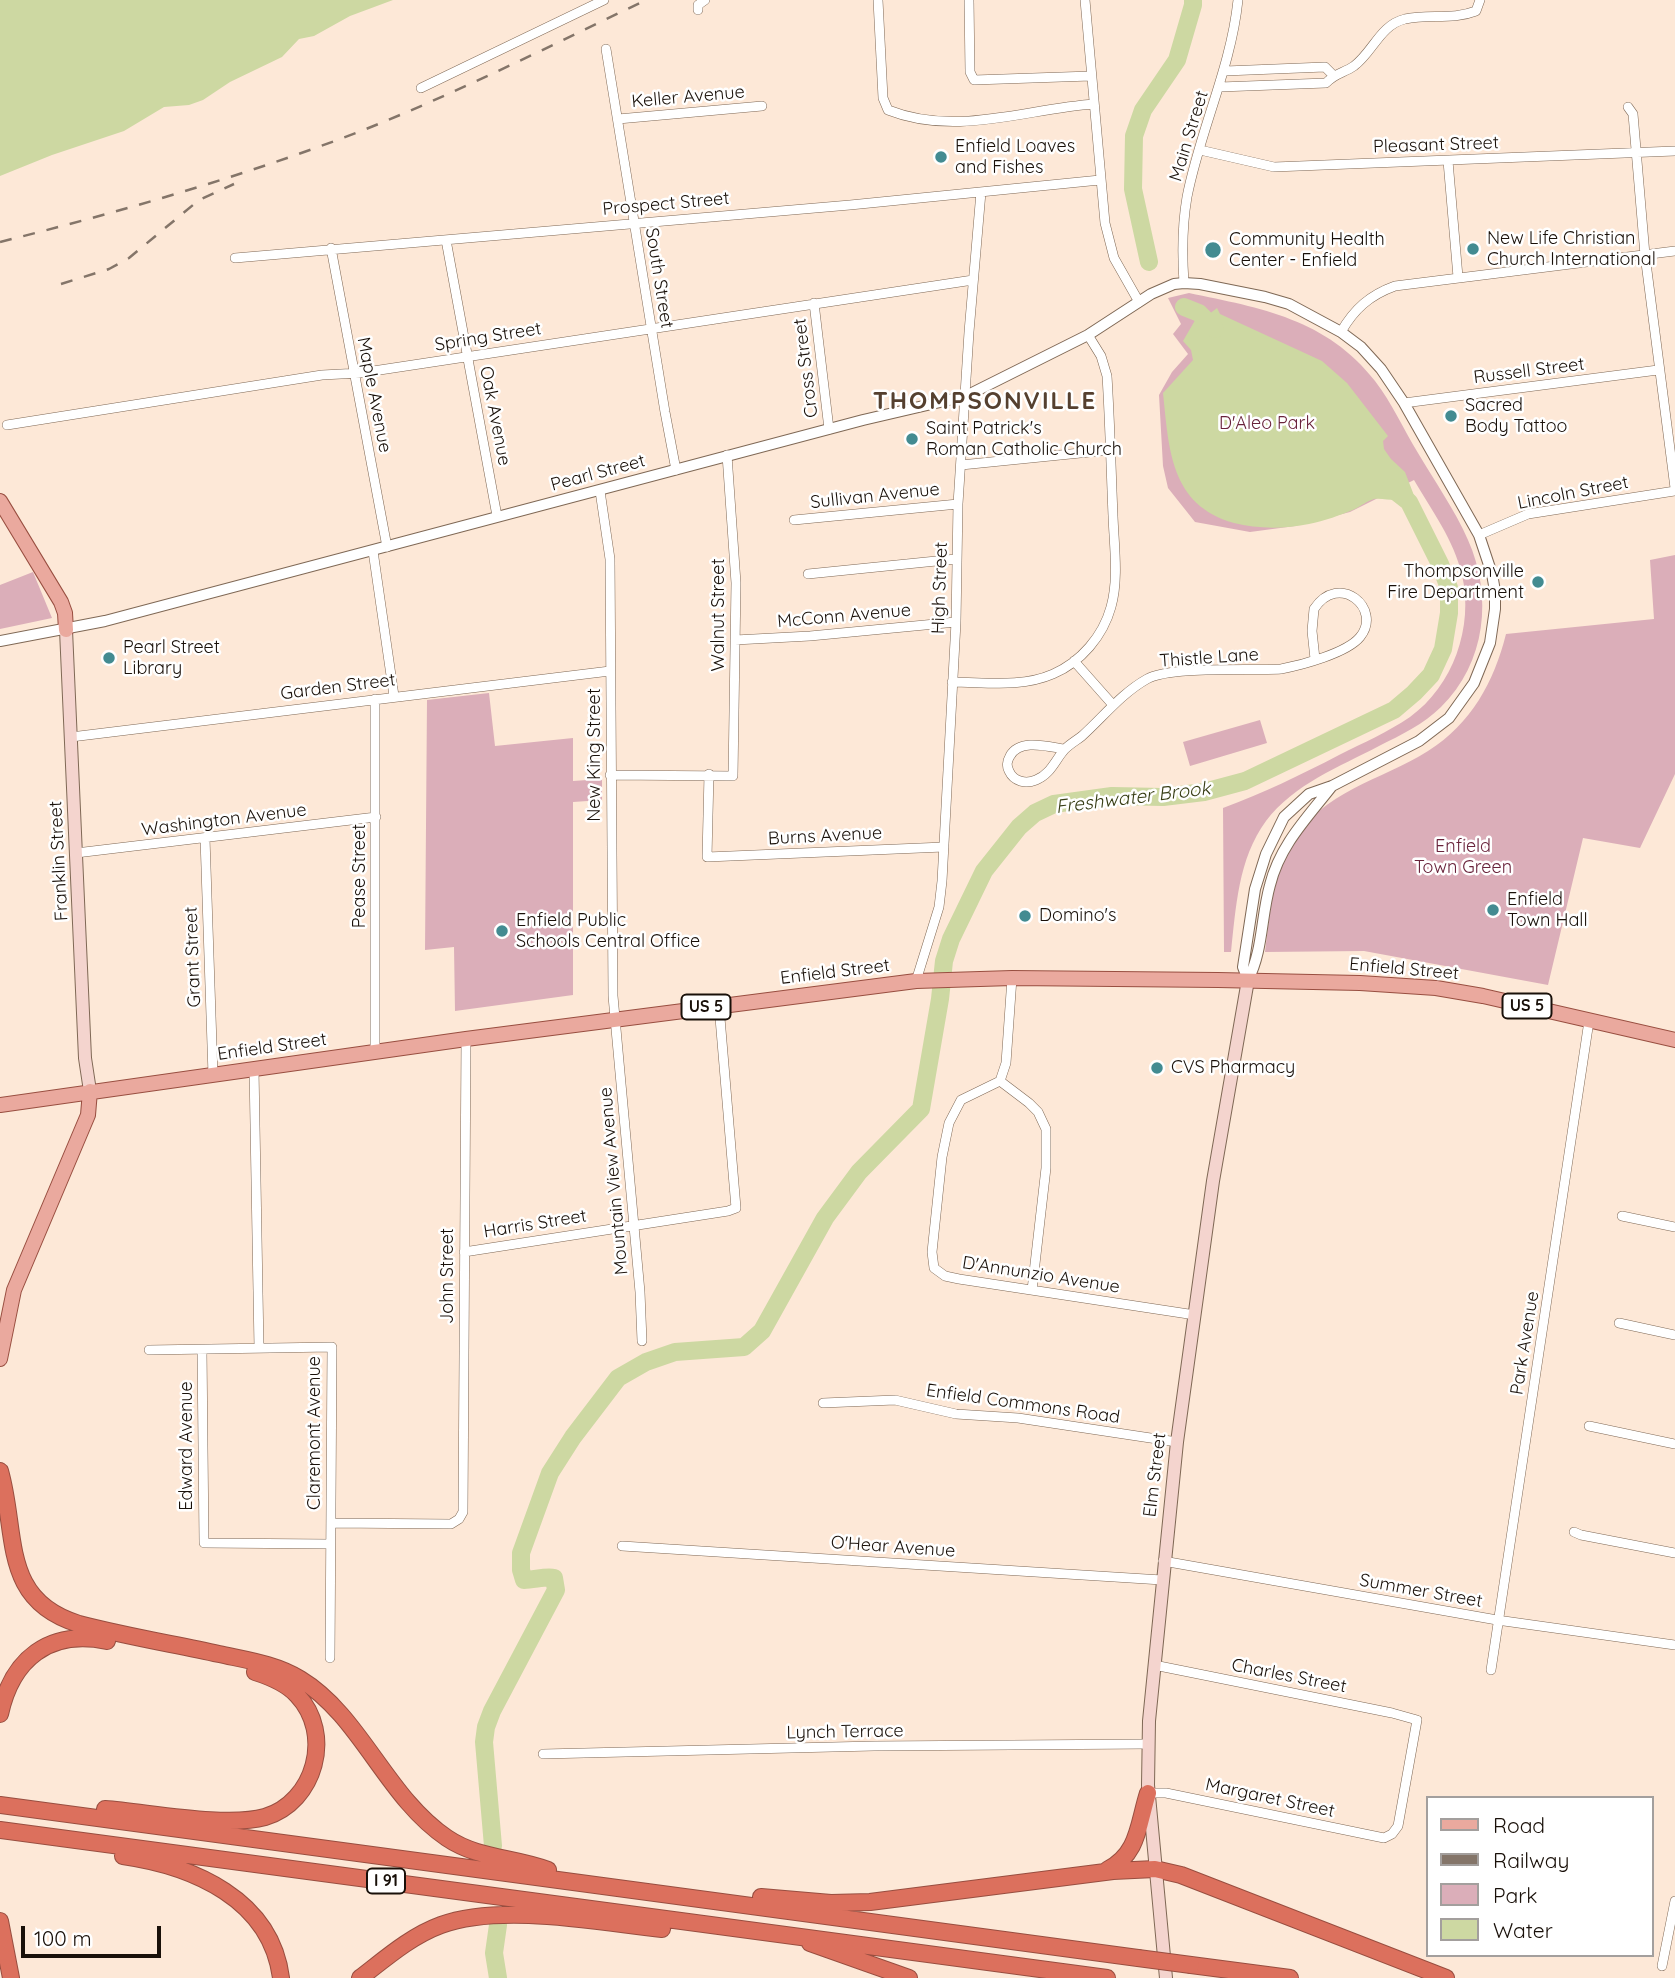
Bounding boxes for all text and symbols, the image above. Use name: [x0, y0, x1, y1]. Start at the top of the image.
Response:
street label: Keller Avenue: [630, 81, 746, 113]
street label: Main Street: [1165, 88, 1213, 184]
street label: Pleasant Street: [1373, 132, 1499, 158]
place label: Enfield Loaves and Fishes: [955, 136, 1075, 178]
marker: Enfield Loaves and Fishes: [933, 149, 949, 165]
street label: Prospect Street: [602, 188, 730, 220]
street label: South Street: [640, 226, 678, 330]
place label: New Life Christian Church International: [1487, 228, 1656, 270]
place label: Community Health Center - Enfield: [1229, 229, 1385, 272]
marker: Community Health Center - Enfield: [1203, 240, 1223, 260]
marker: New Life Christian Church International: [1465, 241, 1481, 257]
street label: Cross Street: [789, 317, 823, 419]
street label: Spring Street: [433, 318, 543, 356]
street label: Maple Avenue: [352, 335, 396, 455]
street label: Russell Street: [1472, 353, 1586, 389]
street label: Oak Avenue: [475, 364, 515, 468]
district label: THOMPSONVILLE: [874, 388, 1096, 416]
place label: Sacred Body Tattoo: [1465, 395, 1567, 438]
marker: Sacred Body Tattoo: [1443, 408, 1459, 424]
park label: D'Aleo Park: [1219, 413, 1315, 435]
place label: Saint Patrick's Roman Catholic Church: [926, 418, 1122, 460]
marker: Saint Patrick's Roman Catholic Church: [904, 431, 920, 447]
street label: Pearl Street: [548, 450, 648, 496]
street label: Lincoln Street: [1516, 472, 1630, 514]
street label: Sullivan Avenue: [809, 478, 941, 514]
street label: High Street: [928, 541, 952, 635]
street label: Walnut Street: [708, 558, 730, 672]
place label: Thompsonville Fire Department: [1387, 561, 1524, 604]
marker: Thompsonville Fire Department: [1530, 574, 1546, 590]
street label: McConn Avenue: [776, 599, 912, 633]
place label: Pearl Street Library: [123, 637, 220, 680]
street label: Thistle Lane: [1159, 644, 1259, 672]
marker: Pearl Street Library: [101, 650, 117, 666]
street label: Garden Street: [279, 669, 397, 705]
street label: New King Street: [584, 688, 606, 822]
water label: Freshwater Brook: [1054, 777, 1212, 819]
street label: Washington Avenue: [140, 799, 308, 841]
street label: Franklin Street: [45, 800, 73, 922]
street label: Burns Avenue: [767, 822, 883, 850]
street label: Pease Street: [349, 824, 371, 928]
park label: Enfield Town Green: [1414, 836, 1512, 878]
place label: Enfield Town Hall: [1507, 889, 1588, 932]
marker: Enfield Town Hall: [1485, 902, 1501, 918]
place label: Domino's: [1039, 905, 1116, 927]
street label: Grant Street: [180, 906, 206, 1008]
marker: Domino's: [1017, 908, 1033, 924]
place label: Enfield Public Schools Central Office: [516, 910, 700, 953]
marker: Enfield Public Schools Central Office: [494, 923, 510, 939]
street label: Enfield Street: [1348, 953, 1460, 985]
street label: Enfield Street: [779, 955, 891, 989]
road number: US 5: [1502, 994, 1552, 1018]
road number: US 5: [682, 995, 730, 1020]
street label: Enfield Street: [216, 1029, 328, 1065]
place label: CVS Pharmacy: [1171, 1057, 1295, 1079]
marker: CVS Pharmacy: [1149, 1060, 1165, 1076]
street label: Mountain View Avenue: [595, 1086, 633, 1276]
street label: Harris Street: [482, 1205, 588, 1243]
street label: John Street: [437, 1228, 459, 1324]
street label: D'Annunzio Avenue: [961, 1252, 1121, 1298]
street label: Park Avenue: [1506, 1290, 1544, 1396]
street label: Claremont Avenue: [304, 1356, 326, 1510]
street label: Enfield Commons Road: [925, 1380, 1121, 1428]
street label: Edward Avenue: [176, 1381, 198, 1511]
street label: Elm Street: [1139, 1432, 1171, 1518]
street label: O'Hear Avenue: [830, 1532, 956, 1562]
street label: Summer Street: [1358, 1570, 1484, 1612]
street label: Charles Street: [1230, 1654, 1348, 1698]
street label: Lynch Terrace: [786, 1720, 904, 1744]
street label: Margaret Street: [1203, 1774, 1337, 1822]
legend: [1426, 1796, 1654, 1957]
text: Road: [1493, 1812, 1545, 1838]
text: Railway: [1493, 1847, 1569, 1873]
road number: I 91: [367, 1868, 405, 1894]
text: Park: [1493, 1882, 1537, 1908]
scale bar: [24, 1912, 164, 1956]
text: Water: [1493, 1917, 1553, 1943]
text: 100 m: [34, 1925, 92, 1951]

